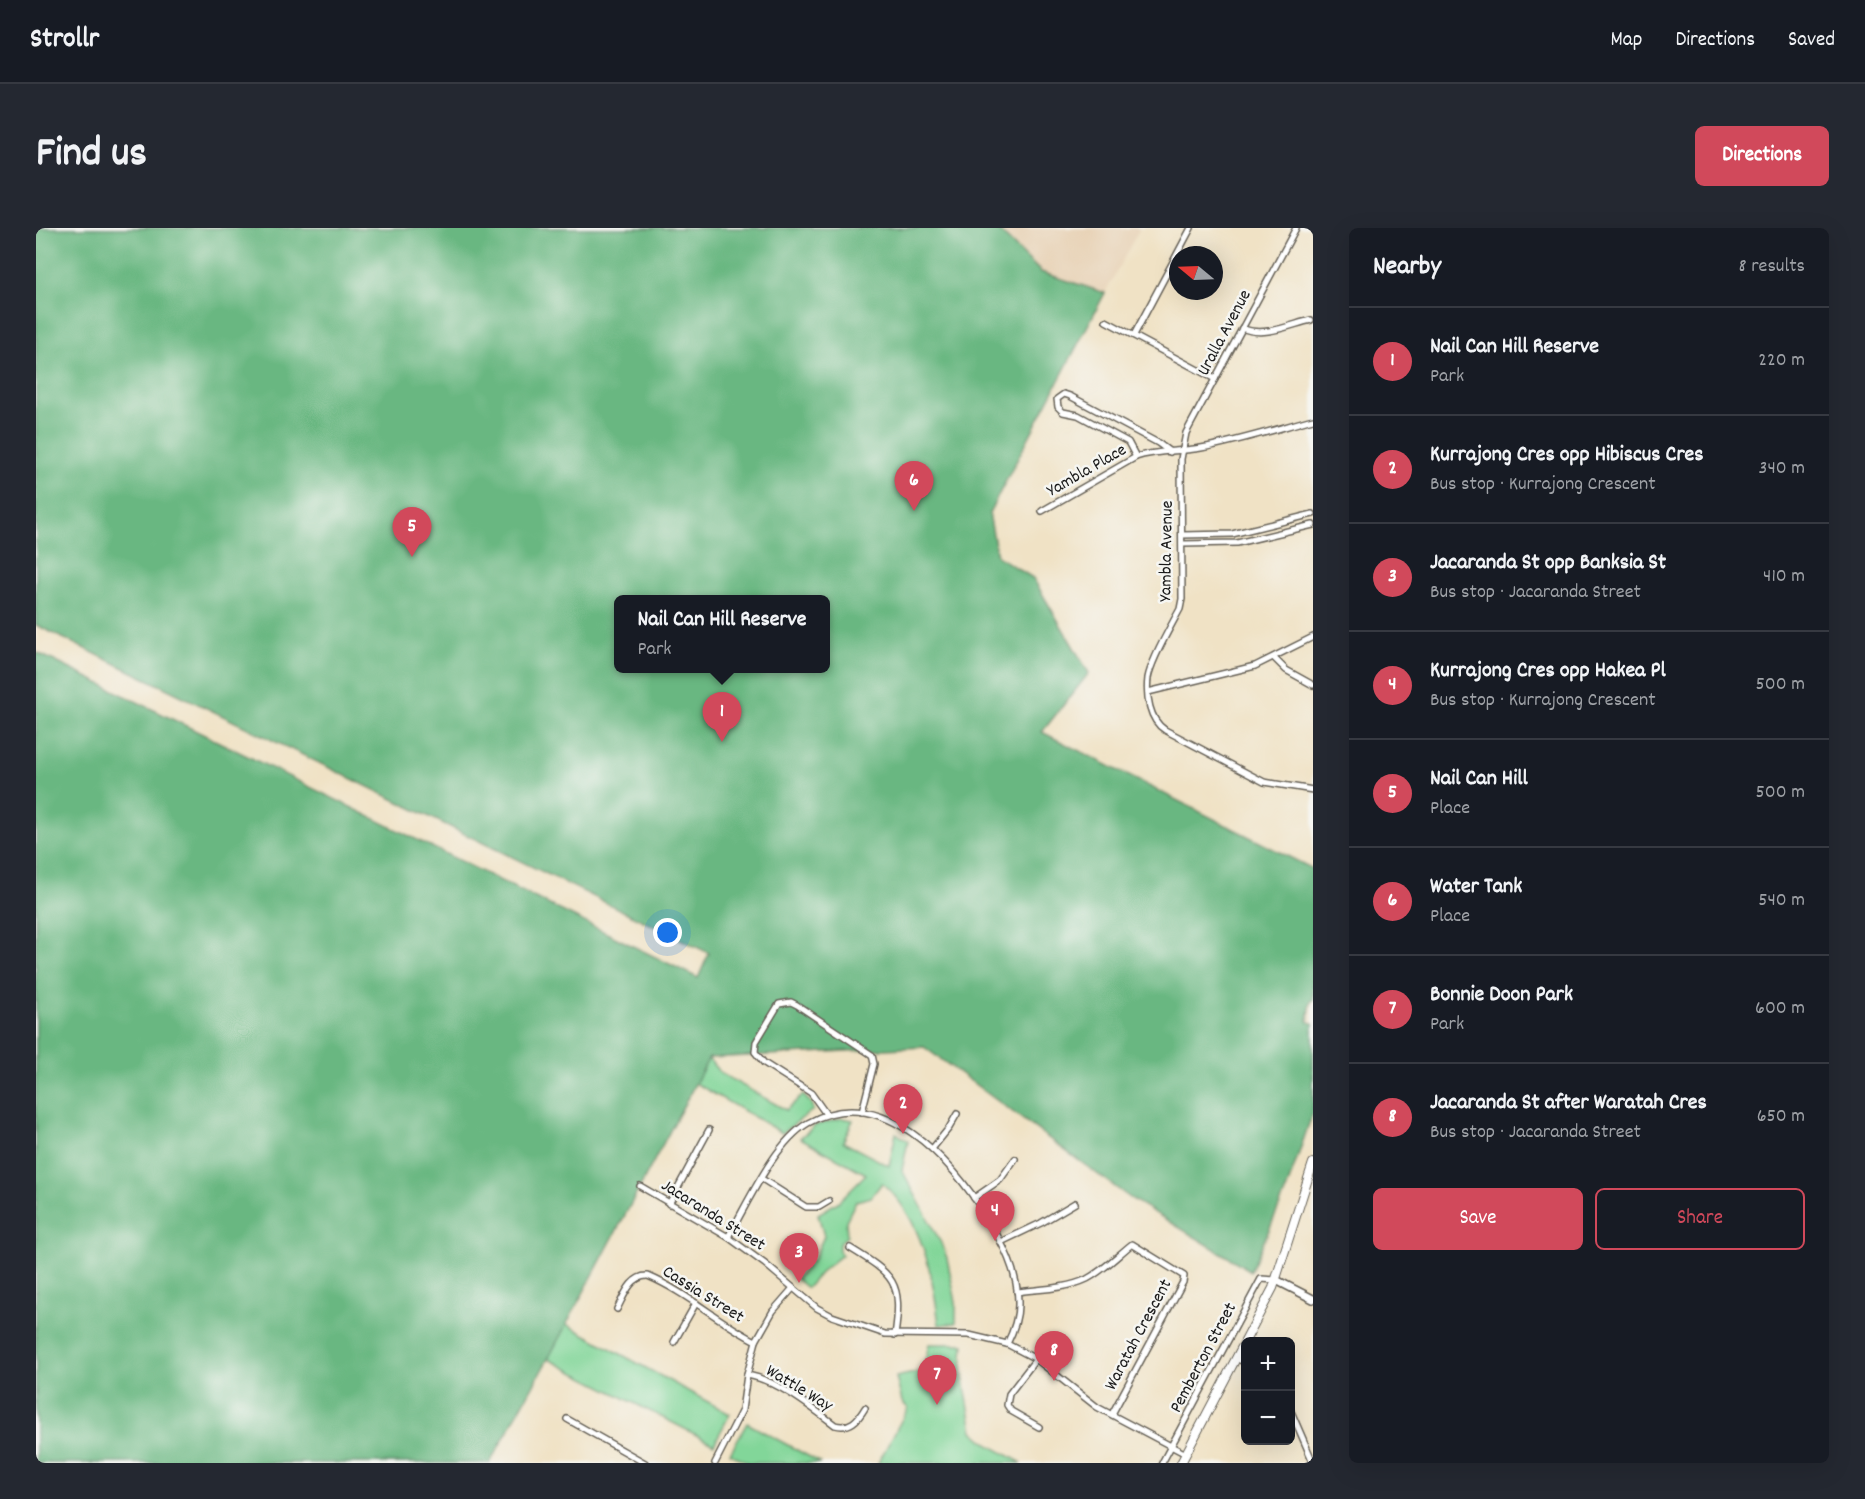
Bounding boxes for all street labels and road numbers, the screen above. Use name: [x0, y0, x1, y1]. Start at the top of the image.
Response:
street label: Uralla Avenue: [1192, 286, 1258, 381]
street label: Yambla Place: [1043, 438, 1132, 504]
street label: Yambla Avenue: [1154, 500, 1181, 602]
street label: Jacaranda Street: [656, 1174, 770, 1258]
street label: Cassia Street: [657, 1260, 749, 1330]
street label: Waratah Crescent: [1099, 1275, 1179, 1395]
street label: Pemberton Street: [1165, 1298, 1244, 1418]
street label: Wattle Way: [760, 1359, 838, 1419]

